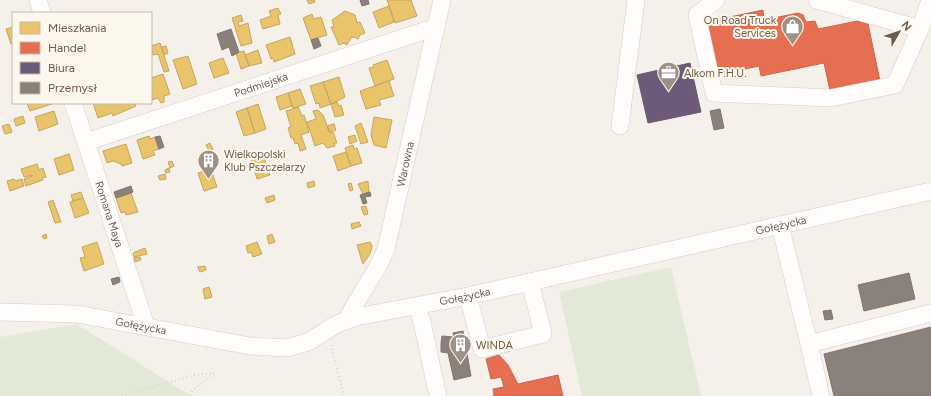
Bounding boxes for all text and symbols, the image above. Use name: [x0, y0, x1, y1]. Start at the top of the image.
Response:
legend: [12, 12, 152, 104]
north arrow: [879, 12, 919, 52]
shop icon: On Road Truck Services: [779, 13, 805, 46]
place label: On Road Truck Services: [704, 14, 777, 40]
text: N: [899, 19, 914, 33]
text: Mieszkania: [48, 21, 106, 35]
text: Handel: [48, 41, 86, 55]
office icon: Alkom F.H.U.: [656, 60, 682, 93]
text: Biura: [48, 61, 75, 75]
place label: Alkom F.H.U.: [684, 67, 746, 80]
street label: Podmiejska: [232, 70, 289, 99]
text: Przemysł: [48, 81, 97, 95]
street label: Warowna: [394, 140, 416, 188]
building icon: Wielkopolski Klub Pszczelarzy: [195, 147, 221, 180]
place label: Wielkopolski Klub Pszczelarzy: [224, 148, 306, 174]
street label: Romana Maya: [93, 179, 126, 249]
street label: Gołężycka: [754, 213, 808, 237]
street label: Gołężycka: [438, 285, 492, 308]
street label: Gołężycka: [114, 315, 168, 337]
building icon: WINDA: [447, 332, 473, 365]
place label: WINDA: [476, 339, 514, 352]

